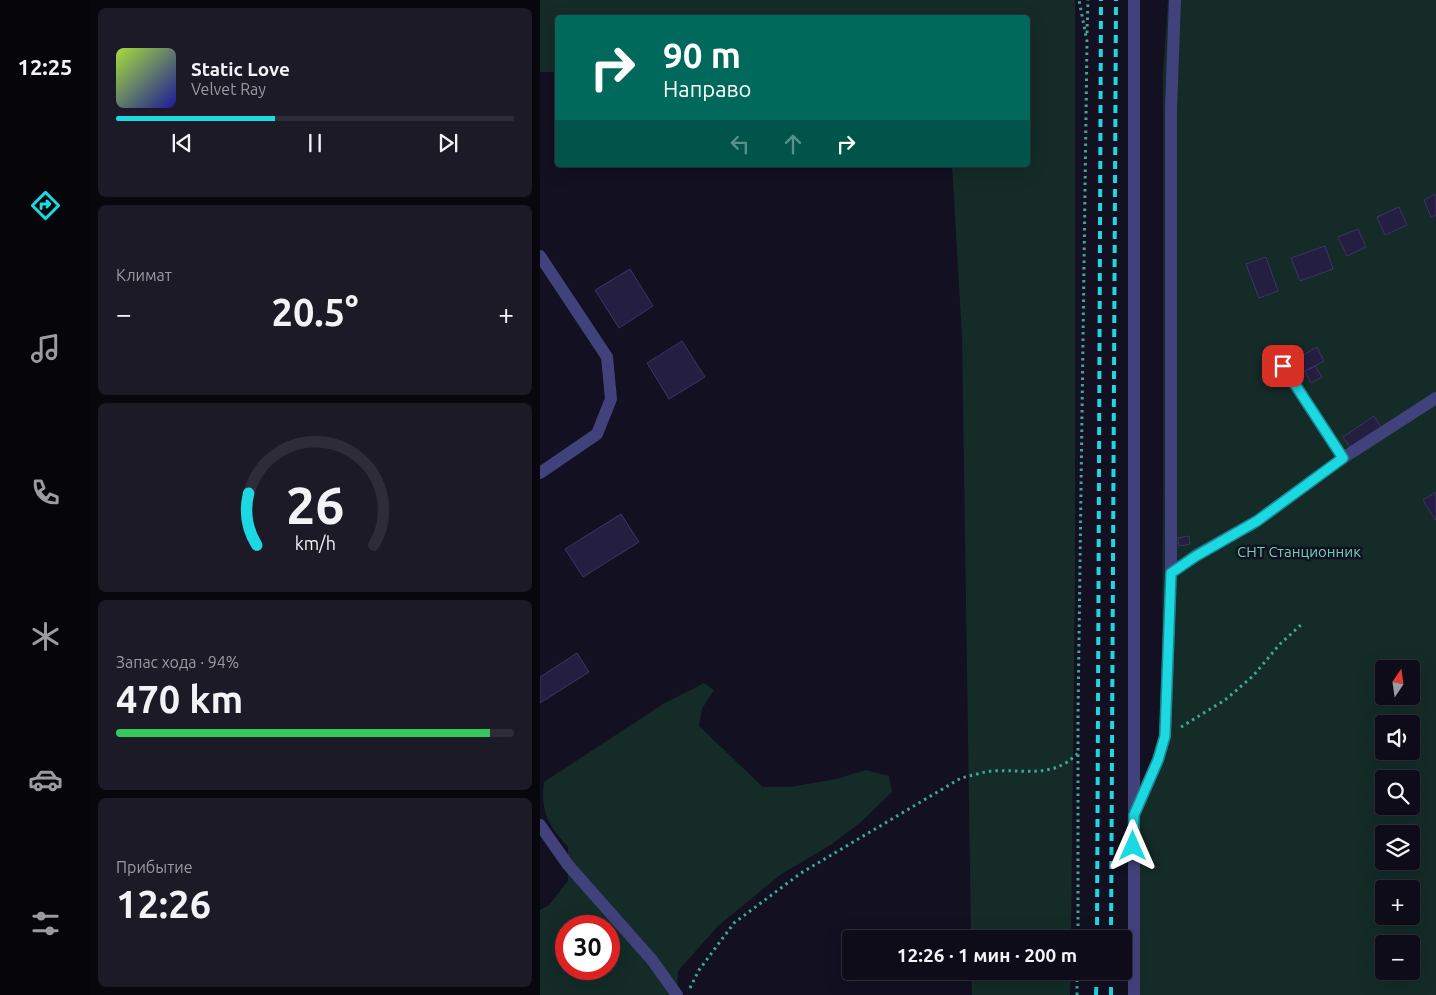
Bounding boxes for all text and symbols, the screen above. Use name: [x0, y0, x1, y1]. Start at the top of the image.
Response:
icon: right: [580, 35, 645, 100]
text: 90 m: [663, 35, 741, 75]
text: 12:25: [17, 54, 73, 79]
text: Static Love: [191, 58, 290, 80]
text: Направо: [663, 76, 751, 101]
text: Velvet Ray: [191, 80, 266, 98]
icon: previous: [168, 129, 196, 157]
icon: pause: [301, 129, 329, 157]
icon: next: [434, 129, 462, 157]
icon: left: [726, 130, 754, 158]
icon: ahead: [779, 130, 807, 158]
icon: right: [832, 130, 860, 158]
icon: directions: [28, 188, 63, 223]
text: Климат: [116, 266, 172, 284]
text: 20.5°: [271, 291, 359, 333]
text: −: [116, 298, 132, 329]
text: +: [498, 298, 514, 329]
icon: music: [28, 331, 63, 366]
pin: [1262, 345, 1304, 387]
icon: arrive: [1269, 352, 1297, 380]
icon: phone: [28, 475, 63, 510]
text: 26: [286, 476, 344, 534]
text: km/h: [294, 533, 336, 553]
park label: СНТ Станционник: [1237, 543, 1361, 560]
icon: climate: [28, 619, 63, 654]
text: Запас хода · 94%: [116, 653, 239, 671]
north arrow: [1375, 660, 1420, 705]
map controls: [1375, 660, 1420, 980]
text: 470 km: [116, 678, 243, 720]
button: sound: [1375, 715, 1420, 760]
icon: car: [28, 762, 63, 797]
button: search: [1375, 770, 1420, 815]
position arrow: [1106, 819, 1158, 871]
button: layers: [1375, 825, 1420, 870]
text: Прибытие: [116, 858, 193, 876]
button: +: [1375, 880, 1420, 925]
text: 12:26: [116, 883, 211, 925]
icon: filters: [28, 906, 63, 941]
speed limit sign: 30: [555, 915, 620, 980]
button: −: [1375, 935, 1420, 980]
text: 12:26 · 1 мин · 200 m: [897, 944, 1077, 966]

